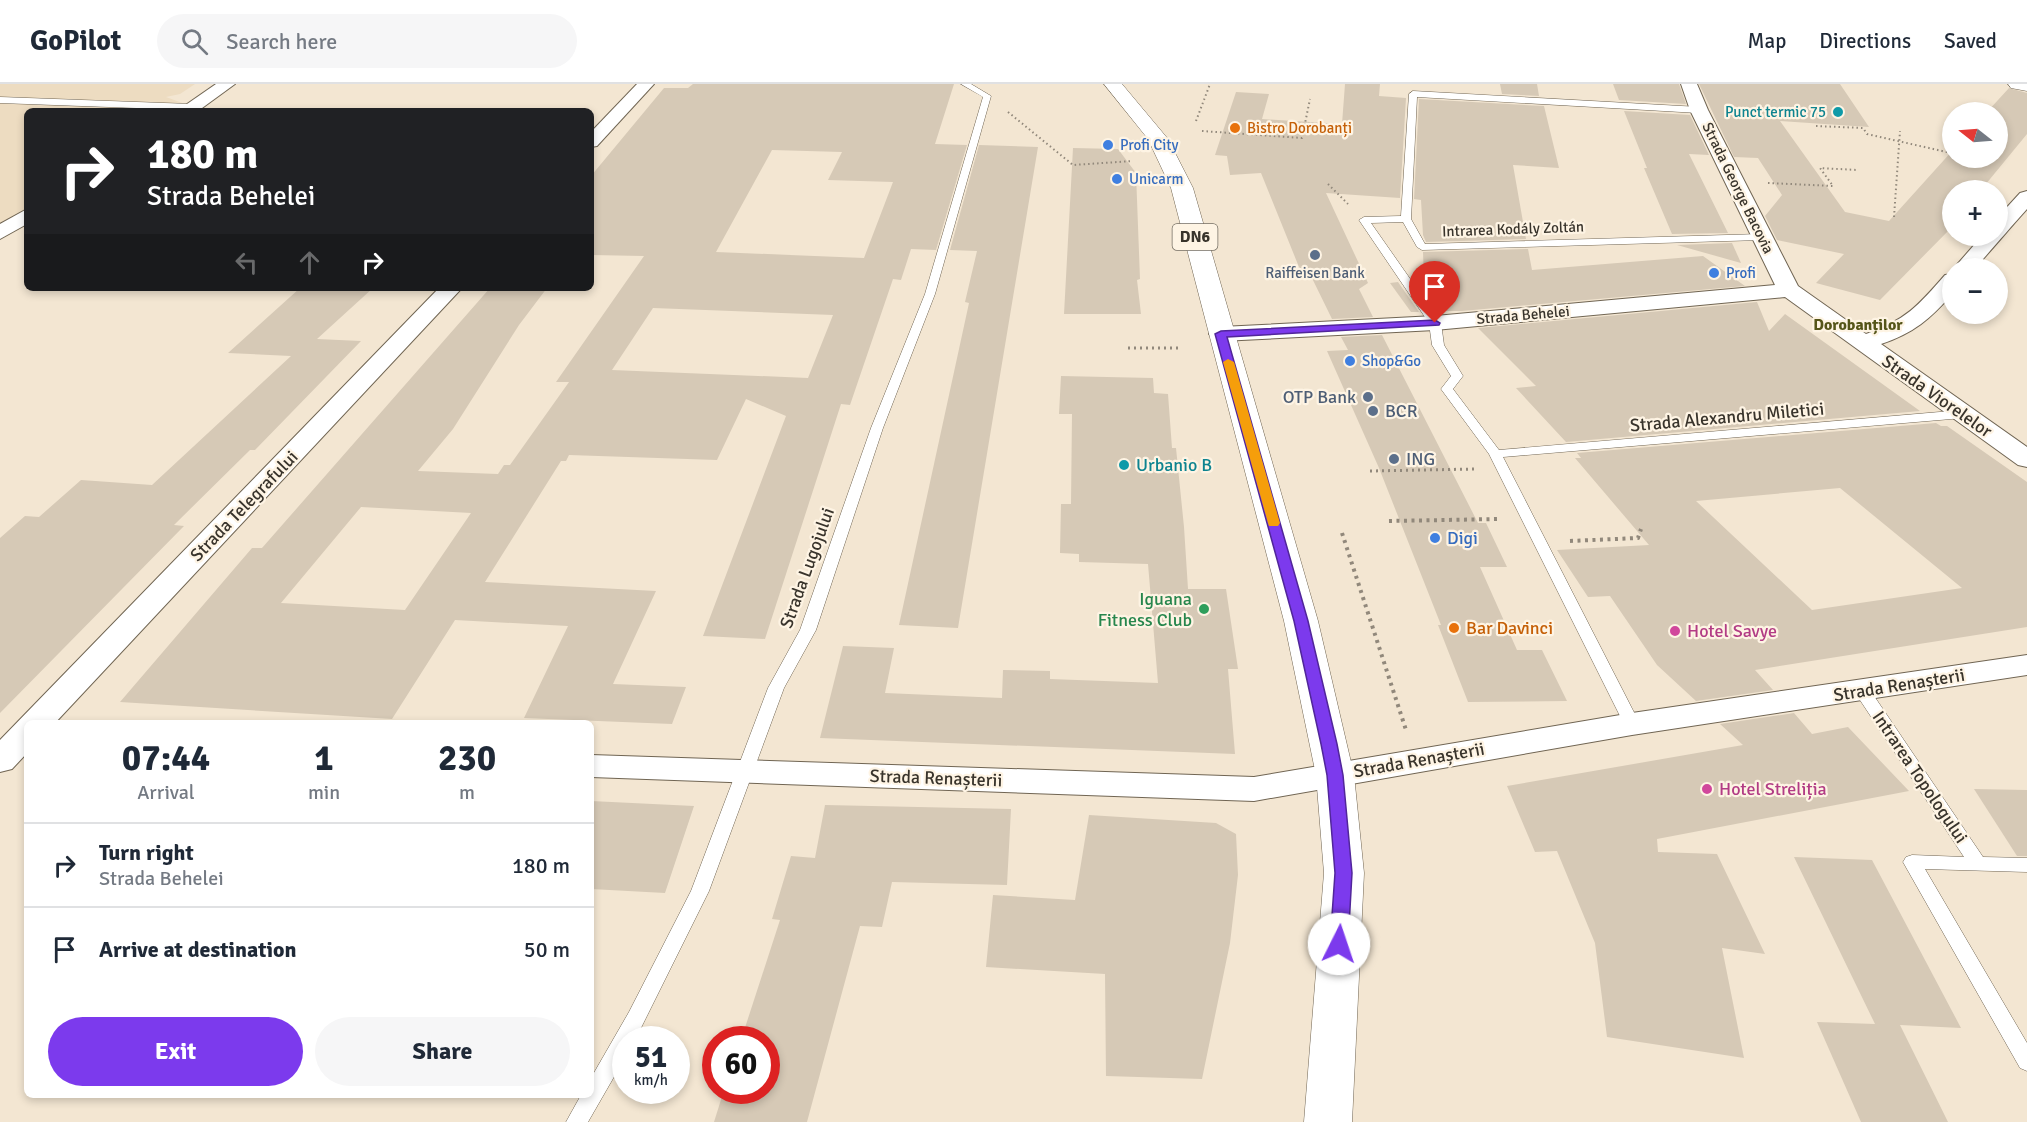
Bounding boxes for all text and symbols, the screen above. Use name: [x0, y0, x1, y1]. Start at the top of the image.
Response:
search box: [157, 14, 577, 68]
text: GoPilot: [30, 24, 121, 58]
icon: search: [178, 25, 211, 58]
text: Search here: [226, 28, 337, 55]
text: Map: [1748, 28, 1786, 54]
text: Directions: [1819, 28, 1911, 54]
text: Saved: [1944, 28, 1997, 54]
north arrow: [1942, 102, 2008, 168]
map controls: [1942, 102, 2008, 324]
place label: Punct termic 75: [1725, 103, 1826, 121]
marker: Punct termic 75: [1831, 105, 1845, 119]
place label: Bistro Dorobanți: [1247, 119, 1352, 138]
street label: Strada George Bacovia: [1698, 119, 1778, 257]
marker: Bistro Dorobanți: [1228, 121, 1242, 135]
text: 180 m: [147, 129, 258, 180]
icon: right: [48, 132, 126, 210]
place label: Profi City: [1120, 136, 1179, 154]
marker: Profi City: [1101, 138, 1115, 152]
place label: Unicarm: [1129, 170, 1183, 188]
marker: Unicarm: [1110, 172, 1124, 186]
text: Strada Behelei: [147, 180, 315, 213]
button: +: [1942, 180, 2008, 246]
street label: Intrarea Kodály Zoltán: [1442, 218, 1584, 240]
road number: DN6: [1172, 224, 1218, 250]
icon: left: [230, 246, 263, 279]
icon: ahead: [293, 246, 326, 279]
icon: right: [356, 246, 389, 279]
marker: Raiffeisen Bank: [1308, 248, 1322, 262]
button: −: [1942, 258, 2008, 324]
pin: [1409, 261, 1460, 323]
place label: Raiffeisen Bank: [1265, 264, 1365, 282]
place label: Profi: [1726, 264, 1756, 282]
marker: Profi: [1707, 266, 1721, 280]
icon: arrive: [1418, 270, 1451, 303]
street label: Strada Behelei: [1476, 302, 1570, 328]
district label: Dorobanților: [1813, 315, 1903, 335]
street label: Strada Viorelelor: [1878, 350, 1997, 442]
place label: Shop&Go: [1362, 352, 1421, 370]
marker: Shop&Go: [1343, 354, 1357, 368]
place label: OTP Bank: [1283, 386, 1356, 408]
marker: OTP Bank: [1361, 390, 1375, 404]
street label: Strada Alexandru Miletici: [1629, 398, 1825, 436]
place label: BCR: [1385, 400, 1418, 422]
marker: BCR: [1366, 404, 1380, 418]
street label: Strada Telegrafului: [185, 446, 303, 566]
place label: ING: [1406, 448, 1435, 470]
marker: ING: [1387, 452, 1401, 466]
place label: Urbanio B: [1136, 454, 1212, 476]
marker: Urbanio B: [1117, 458, 1131, 472]
street label: Strada Lugojului: [775, 505, 839, 631]
place label: Digi: [1447, 527, 1478, 549]
marker: Digi: [1428, 531, 1442, 545]
place label: Iguana Fitness Club: [1098, 588, 1192, 631]
marker: Iguana Fitness Club: [1197, 602, 1211, 616]
place label: Bar Davinci: [1466, 617, 1553, 639]
place label: Hotel Savye: [1687, 620, 1777, 642]
marker: Bar Davinci: [1447, 621, 1461, 635]
marker: Hotel Savye: [1668, 624, 1682, 638]
street label: Strada Renașterii: [1832, 664, 1966, 706]
street label: Intrarea Topologului: [1868, 707, 1972, 847]
text: 07:44: [122, 736, 210, 781]
text: 1: [314, 736, 334, 781]
text: 230: [438, 736, 496, 781]
street label: Strada Renașterii: [1352, 738, 1486, 782]
street label: Strada Renașterii: [869, 765, 1003, 791]
place label: Hotel Streliția: [1719, 778, 1827, 800]
text: Arrival: [137, 780, 195, 805]
text: min: [308, 780, 340, 805]
text: m: [459, 780, 475, 805]
marker: Hotel Streliția: [1700, 782, 1714, 796]
text: Turn right: [99, 839, 194, 866]
icon: right: [48, 849, 81, 882]
text: 180 m: [512, 852, 570, 879]
text: Strada Behelei: [99, 866, 224, 891]
position arrow: [1307, 912, 1371, 976]
icon: arrive: [48, 933, 81, 966]
text: Arrive at destination: [99, 936, 296, 963]
text: 50 m: [524, 936, 570, 963]
button: Exit: [48, 1017, 303, 1086]
button: Share: [315, 1017, 570, 1086]
speed limit sign: 60: [702, 1026, 780, 1104]
text: 51: [635, 1039, 667, 1076]
text: km/h: [634, 1071, 668, 1089]

